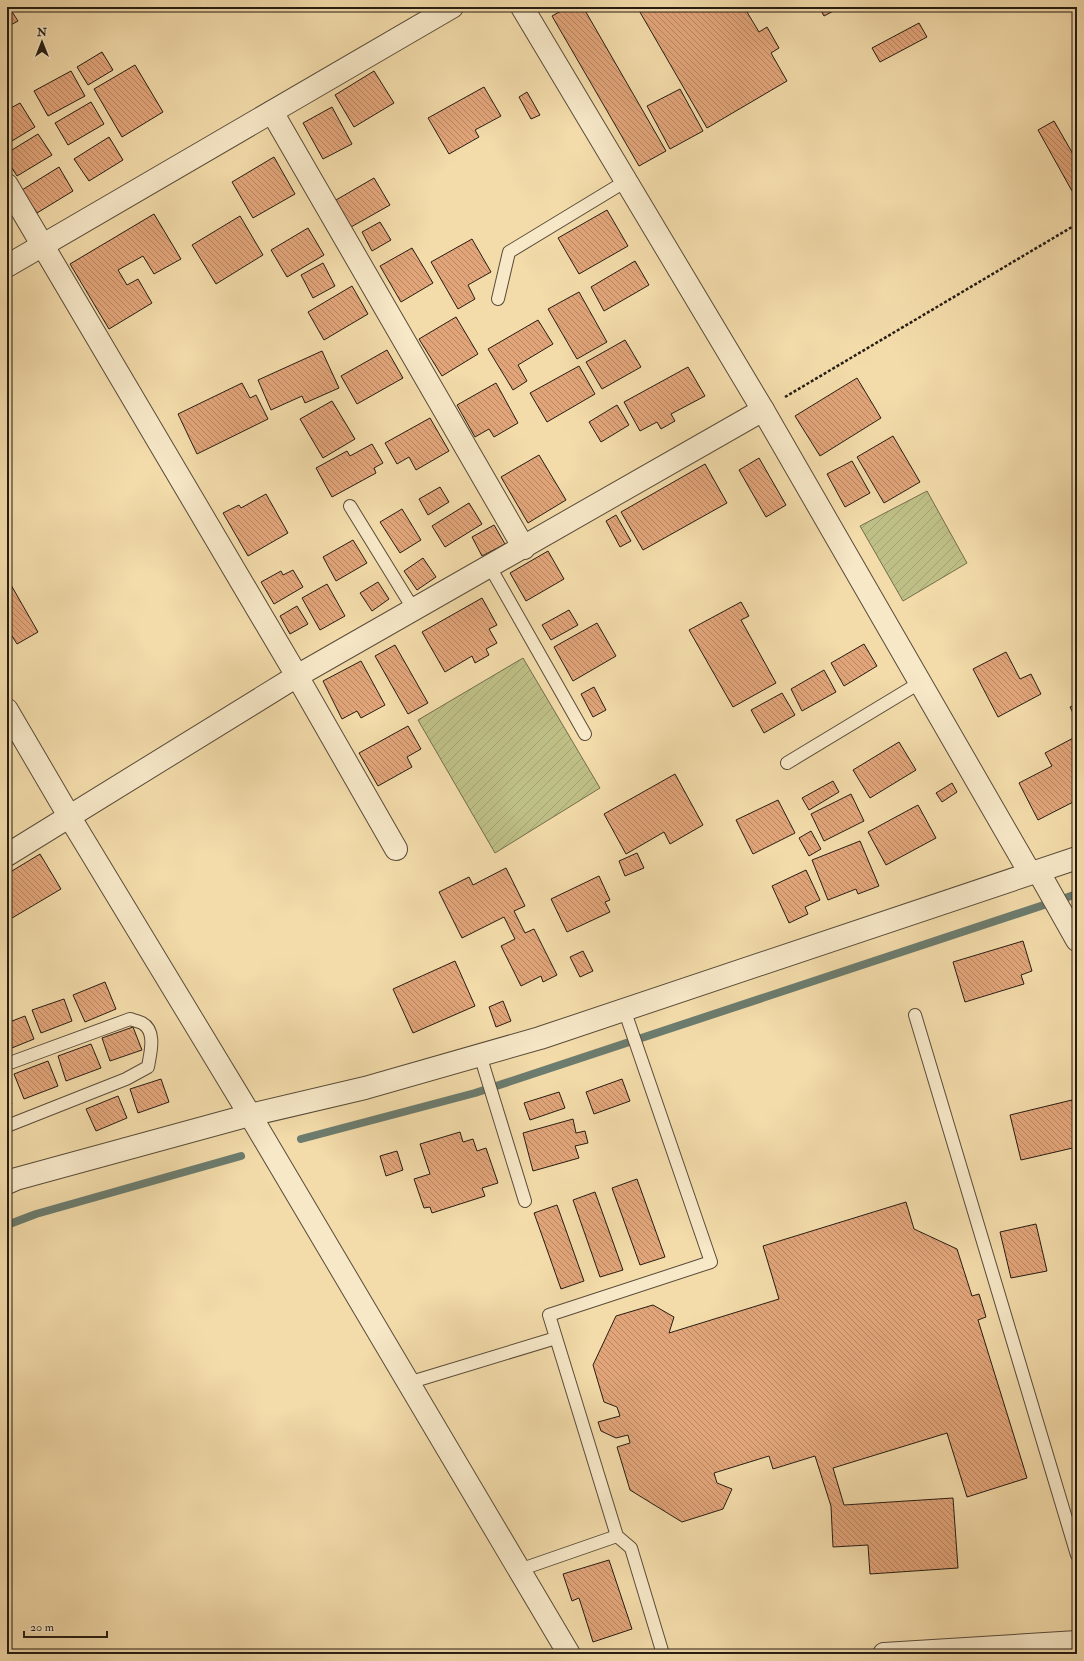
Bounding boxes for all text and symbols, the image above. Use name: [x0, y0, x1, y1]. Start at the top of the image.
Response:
north arrow: [22, 22, 62, 62]
text: N: [36, 26, 48, 39]
scale bar: [24, 1613, 107, 1639]
text: 20 m: [30, 1620, 55, 1635]

